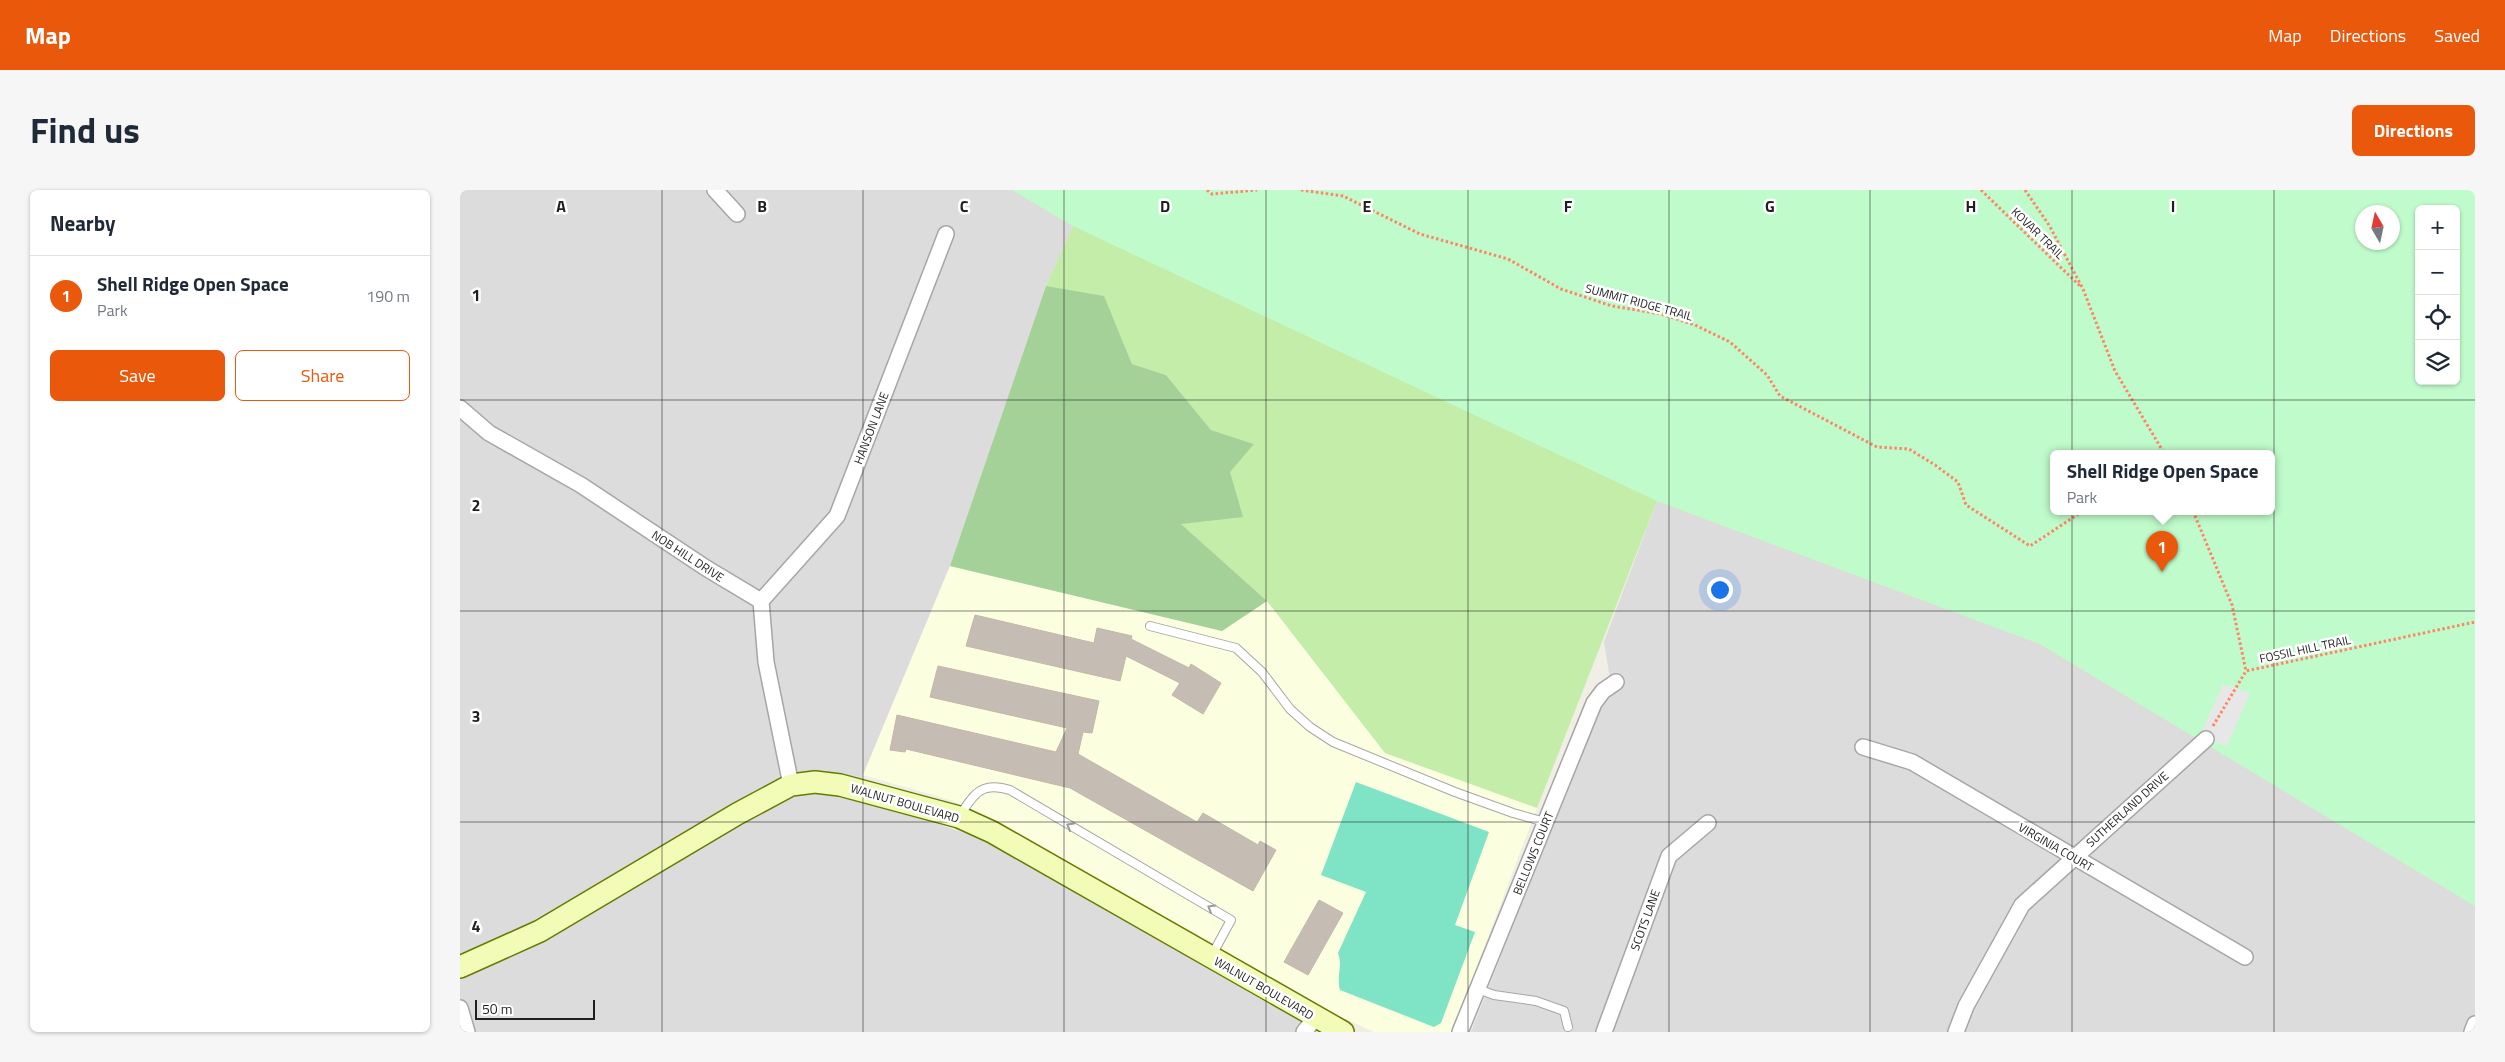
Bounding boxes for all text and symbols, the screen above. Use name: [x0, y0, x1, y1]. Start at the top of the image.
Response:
text: Map: [25, 17, 71, 53]
text: Map: [2268, 22, 2302, 49]
text: Directions: [2330, 22, 2406, 49]
text: Saved: [2434, 22, 2480, 49]
text: Find us: [30, 103, 140, 157]
button: Directions: [2352, 105, 2475, 156]
text: A: [556, 194, 566, 218]
text: B: [757, 194, 767, 218]
text: C: [960, 194, 969, 218]
text: D: [1160, 194, 1170, 218]
text: E: [1363, 194, 1372, 218]
text: F: [1564, 194, 1573, 218]
text: G: [1765, 194, 1775, 218]
text: H: [1966, 194, 1976, 218]
text: I: [2171, 194, 2175, 218]
street label: KOVAR TRAIL: [2007, 203, 2069, 264]
north arrow: [2355, 205, 2400, 250]
map controls: [2415, 205, 2460, 385]
button: +: [2415, 205, 2460, 250]
text: Nearby: [50, 207, 115, 239]
button: −: [2415, 250, 2460, 295]
text: Shell Ridge Open Space: [97, 269, 289, 298]
street label: SUMMIT RIDGE TRAIL: [1583, 279, 1695, 326]
text: 1: [472, 283, 480, 307]
text: 1: [62, 284, 70, 308]
text: 190 m: [366, 284, 410, 308]
button: locate: [2415, 295, 2460, 340]
text: Park: [97, 298, 128, 322]
button: layers: [2415, 340, 2460, 385]
button: Save: [50, 350, 225, 401]
button: Share: [235, 350, 410, 401]
street label: HANSON LANE: [848, 389, 894, 467]
popup: [2050, 450, 2275, 515]
text: Shell Ridge Open Space: [2067, 456, 2258, 485]
text: Park: [2067, 485, 2097, 509]
text: 2: [472, 493, 480, 517]
street label: NOB HILL DRIVE: [648, 525, 728, 587]
pin: 1: [2146, 531, 2178, 572]
your location: [1707, 577, 1733, 603]
street label: FOSSIL HILL TRAIL: [2257, 630, 2353, 668]
text: 3: [472, 704, 480, 728]
street label: SUTHERLAND DRIVE: [2081, 766, 2173, 851]
street label: WALNUT BOULEVARD: [848, 778, 962, 828]
street label: BELLOWS COURT: [1508, 808, 1559, 898]
street label: VIRGINIA COURT: [2015, 818, 2098, 877]
one-way arrow: [1067, 822, 1076, 832]
street label: SCOTS LANE: [1625, 886, 1665, 953]
one-way arrow: [1207, 904, 1216, 914]
text: 4: [472, 914, 481, 938]
street label: WALNUT BOULEVARD: [1211, 952, 1318, 1024]
scale bar: [475, 997, 595, 1020]
text: 50 m: [482, 998, 512, 1019]

